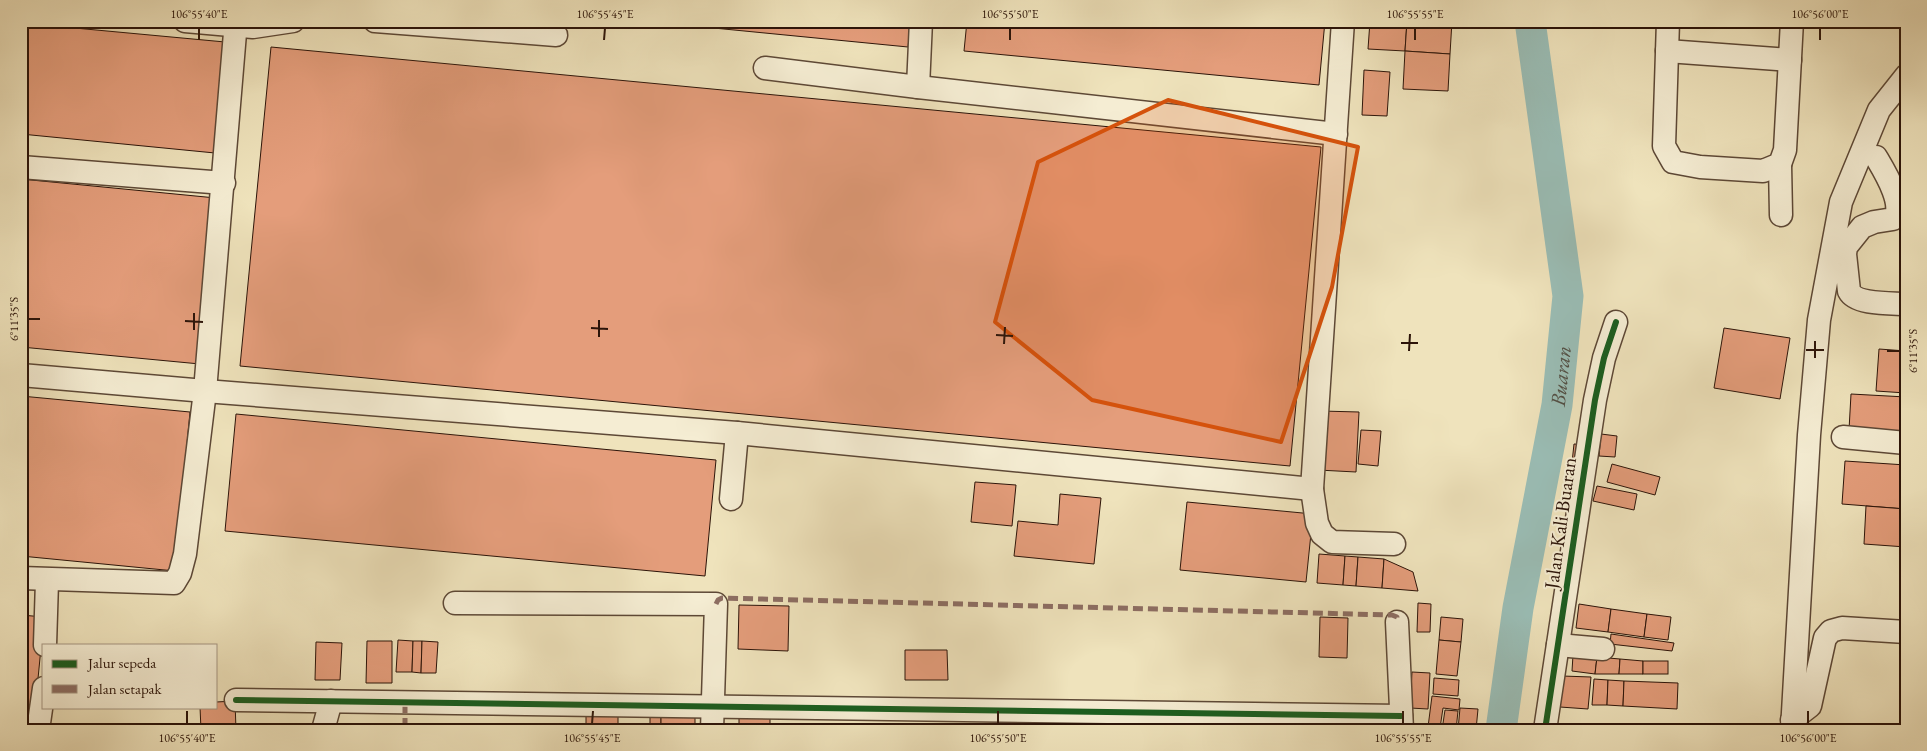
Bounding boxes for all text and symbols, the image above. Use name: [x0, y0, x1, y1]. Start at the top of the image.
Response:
text: 106°55'40"E: [171, 6, 228, 22]
text: 106°55'45"E: [577, 6, 634, 22]
text: 106°55'50"E: [982, 6, 1039, 22]
text: 106°55'55"E: [1387, 6, 1444, 22]
text: 106°56'00"E: [1792, 6, 1849, 22]
text: 6°11'35"S: [6, 296, 22, 341]
text: 6°11'35"S: [1905, 328, 1921, 373]
water label: Buaran: [1543, 344, 1576, 409]
street label: Jalan Kali Buaran: [1538, 455, 1582, 593]
legend: [42, 644, 218, 708]
text: Jalur sepeda: [86, 653, 156, 672]
text: Jalan setapak: [86, 679, 162, 698]
text: 106°55'40"E: [159, 730, 216, 746]
text: 106°55'45"E: [564, 730, 621, 746]
text: 106°55'50"E: [970, 730, 1027, 746]
text: 106°55'55"E: [1375, 730, 1432, 746]
text: 106°56'00"E: [1780, 730, 1837, 746]

